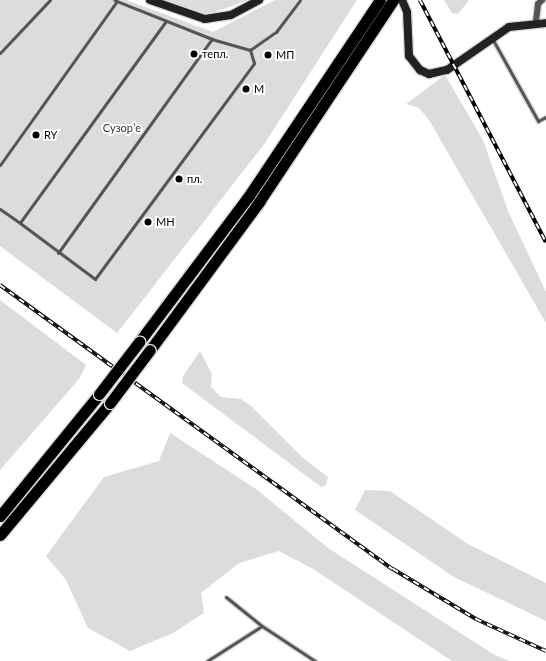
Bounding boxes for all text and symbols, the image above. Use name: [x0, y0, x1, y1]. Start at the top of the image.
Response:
place label: тепл.: [202, 47, 228, 61]
place label: МП: [276, 48, 294, 62]
marker: тепл.: [189, 49, 199, 59]
marker: МП: [263, 50, 273, 60]
place label: М: [254, 82, 264, 96]
marker: М: [241, 84, 251, 94]
park label: Сузорʼе: [103, 121, 141, 135]
place label: RY: [44, 128, 57, 142]
marker: RY: [31, 130, 41, 140]
place label: пл.: [187, 172, 202, 186]
marker: пл.: [174, 174, 184, 184]
place label: МН: [156, 215, 175, 229]
marker: МН: [143, 217, 153, 227]

